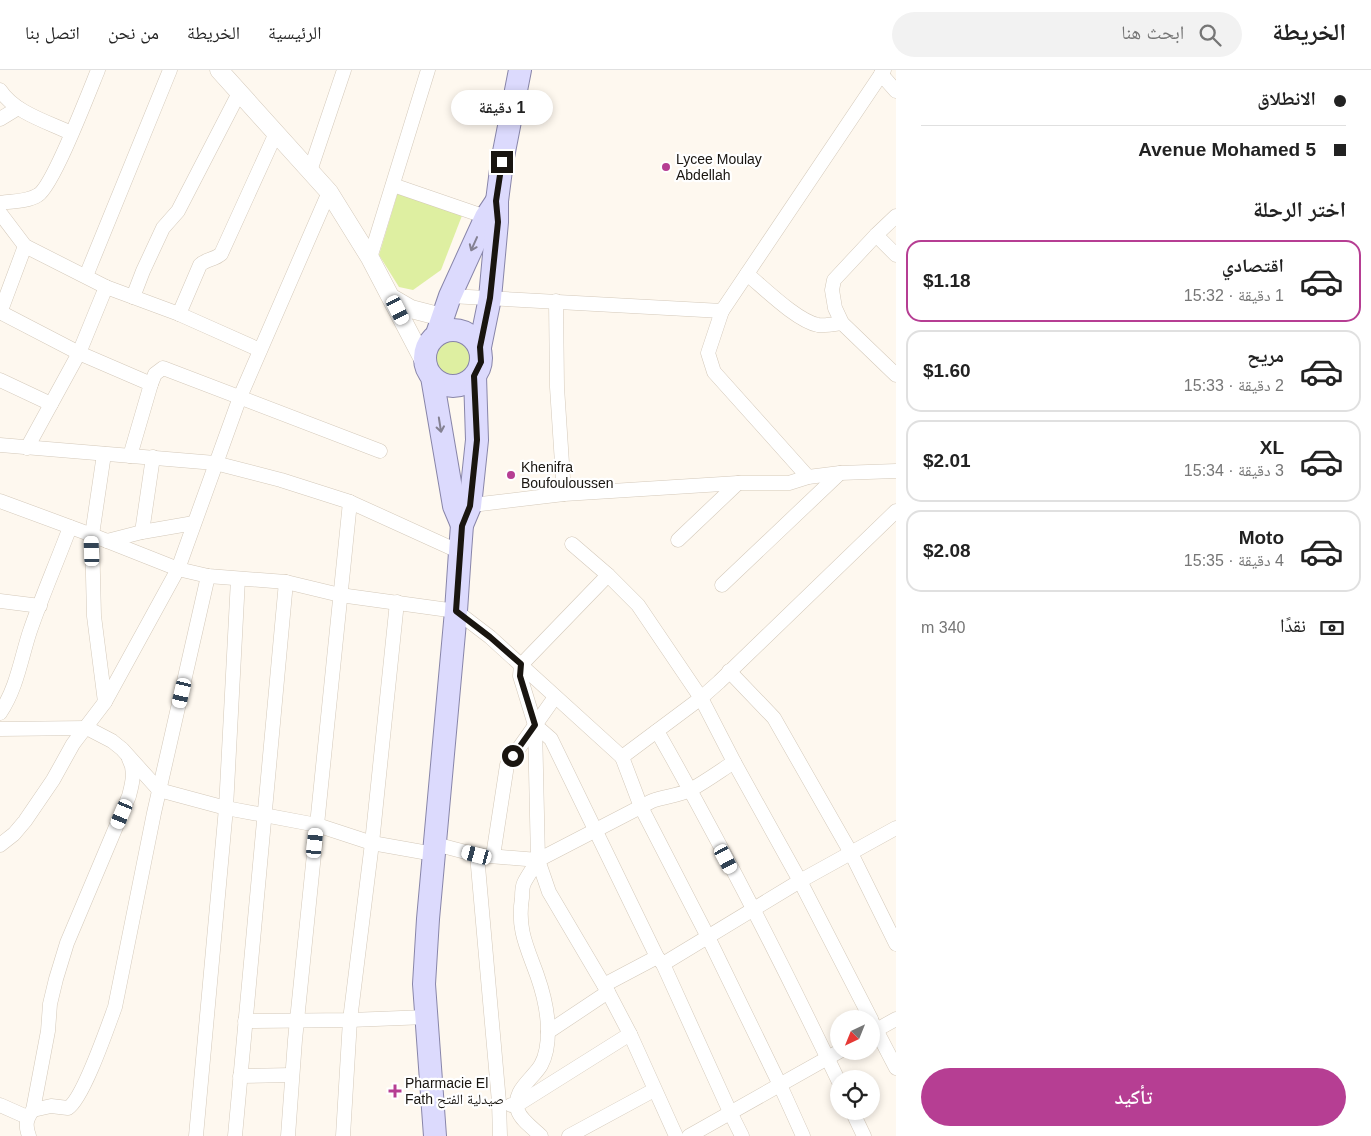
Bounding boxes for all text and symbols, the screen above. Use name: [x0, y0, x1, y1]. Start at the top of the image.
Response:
search box: [892, 12, 1242, 57]
text: الخريطة: [1272, 18, 1346, 45]
icon: search: [1196, 21, 1224, 49]
text: ابحث هنا: [1121, 22, 1184, 43]
text: اتصل بنا: [25, 23, 80, 43]
text: من نحن: [108, 23, 159, 43]
text: الخريطة: [187, 23, 240, 43]
text: الرئيسية: [268, 23, 321, 43]
text: الانطلاق: [1257, 88, 1316, 109]
callout: 1 دقيقة: [451, 89, 553, 124]
text: 1 دقيقة: [479, 99, 525, 116]
text: Avenue Mohamed 5: [1138, 139, 1316, 160]
route end: [491, 151, 513, 173]
place label: Lycee Moulay Abdellah: [676, 151, 762, 183]
marker: Lycee Moulay Abdellah: [660, 161, 672, 173]
text: اختر الرحلة: [1253, 197, 1346, 222]
one-way arrow: [468, 236, 478, 251]
text: اقتصادي: [1222, 255, 1284, 276]
icon: car: [1299, 259, 1344, 304]
text: $1.18: [923, 270, 971, 291]
text: 1 دقيقة · 15:32: [1184, 287, 1284, 304]
car: [384, 293, 411, 327]
text: مريح: [1247, 345, 1284, 366]
icon: car: [1299, 349, 1344, 394]
text: $1.60: [923, 360, 971, 381]
text: 2 دقيقة · 15:33: [1184, 377, 1284, 394]
one-way arrow: [435, 417, 445, 433]
text: XL: [1260, 437, 1284, 458]
icon: car: [1299, 439, 1344, 484]
text: $2.01: [923, 450, 971, 471]
place label: Khenifra Boufouloussen: [521, 459, 614, 491]
text: 3 دقيقة · 15:34: [1184, 462, 1284, 479]
marker: Khenifra Boufouloussen: [505, 469, 517, 481]
text: Moto: [1239, 527, 1284, 548]
icon: car: [1299, 529, 1344, 574]
car: [83, 536, 100, 566]
text: $2.08: [923, 540, 971, 561]
text: 4 دقيقة · 15:35: [1184, 552, 1284, 569]
icon: cash: [1318, 614, 1346, 642]
text: نقدًا: [1280, 615, 1306, 636]
text: 340 m: [921, 619, 965, 636]
car: [171, 677, 192, 709]
route start: [502, 745, 524, 767]
car: [109, 797, 134, 831]
car: [305, 827, 324, 859]
car: [712, 842, 739, 876]
car: [460, 844, 493, 866]
north arrow: [830, 1010, 880, 1060]
map controls: [830, 1010, 880, 1120]
button: تأكيد: [921, 1068, 1346, 1126]
button: locate: [830, 1070, 880, 1120]
place label: Pharmacie El Fath صيدلية الفتح: [405, 1075, 504, 1109]
marker: Pharmacie El Fath صيدلية الفتح: [389, 1085, 401, 1097]

